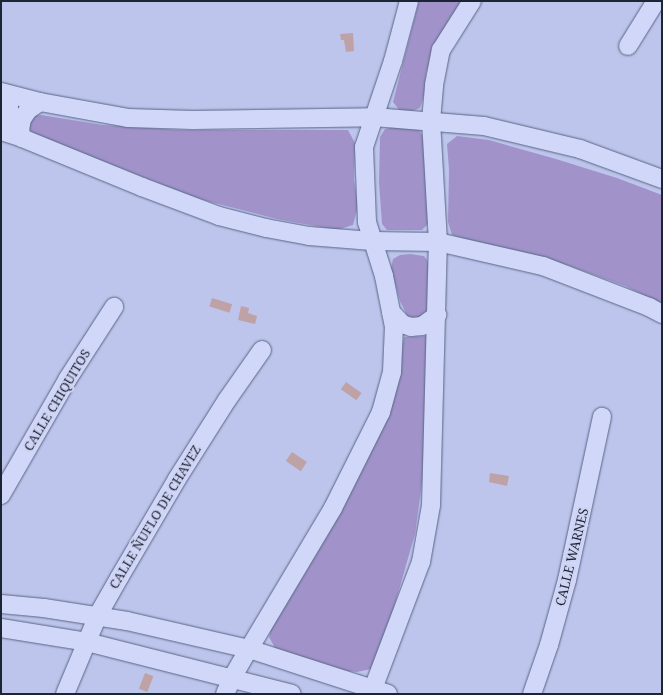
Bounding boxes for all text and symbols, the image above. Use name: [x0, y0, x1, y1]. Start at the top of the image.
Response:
street label: CALLE CHIQUITOS: [20, 346, 94, 454]
street label: CALLE ÑUFLO DE CHAVEZ: [106, 442, 204, 592]
street label: CALLE WARNES: [552, 506, 592, 608]

